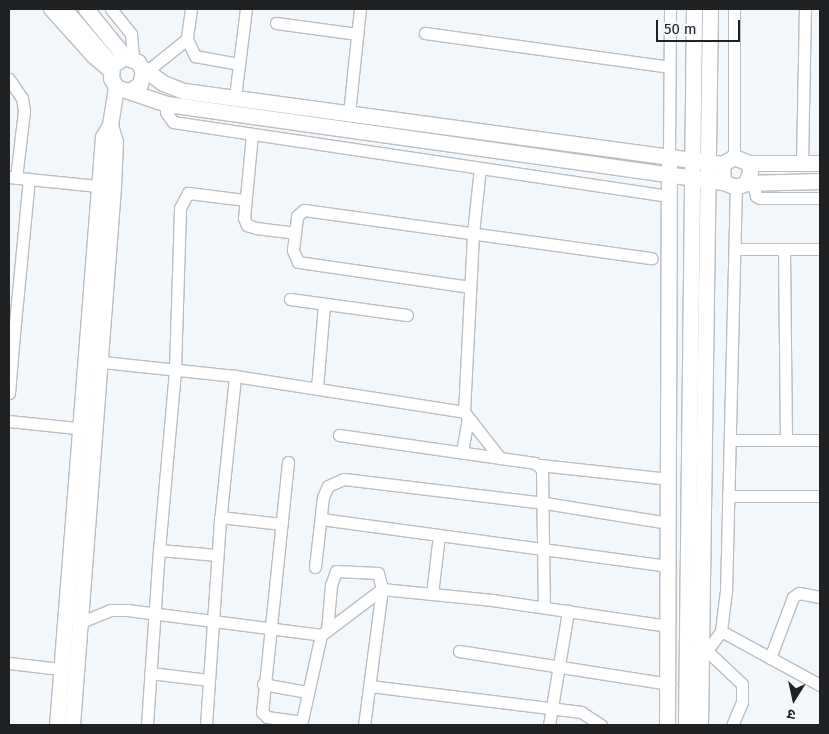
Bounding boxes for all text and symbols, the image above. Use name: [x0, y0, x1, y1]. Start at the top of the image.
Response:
scale bar: [659, 10, 743, 42]
text: 50 m: [664, 20, 697, 38]
north arrow: [769, 674, 819, 724]
text: उ: [786, 705, 797, 723]

